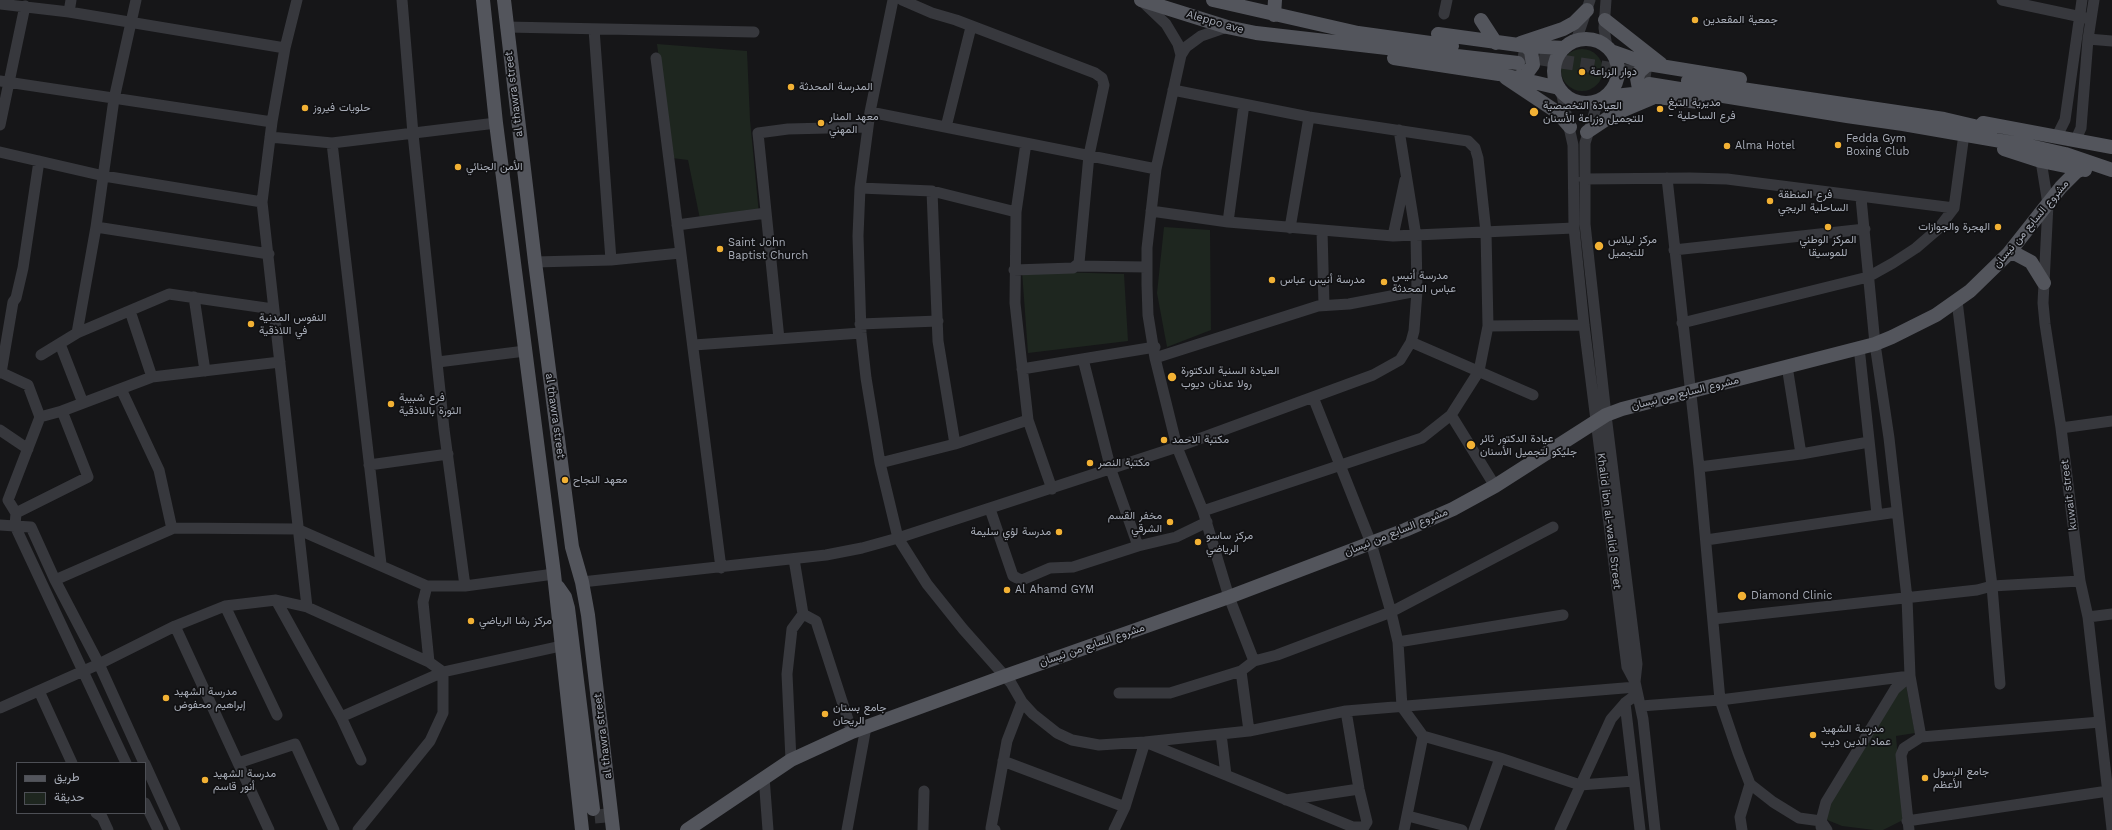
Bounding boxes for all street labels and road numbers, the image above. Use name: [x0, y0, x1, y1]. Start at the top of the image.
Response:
street label: Aleppo ave: [1185, 7, 1245, 37]
street label: al thawra street: [502, 50, 526, 138]
street label: مشروع السابع من نيسان: [1990, 177, 2072, 271]
street label: al thawra street: [542, 372, 568, 460]
street label: مشروع السابع من نيسان: [1630, 373, 1740, 413]
street label: Khalid ibn al-walid Street: [1594, 452, 1624, 590]
street label: kuwait street: [2058, 459, 2080, 531]
street label: مشروع السابع من نيسان: [1342, 505, 1450, 559]
street label: مشروع السابع من نيسان: [1038, 621, 1146, 669]
street label: al thawra street: [591, 692, 615, 780]

